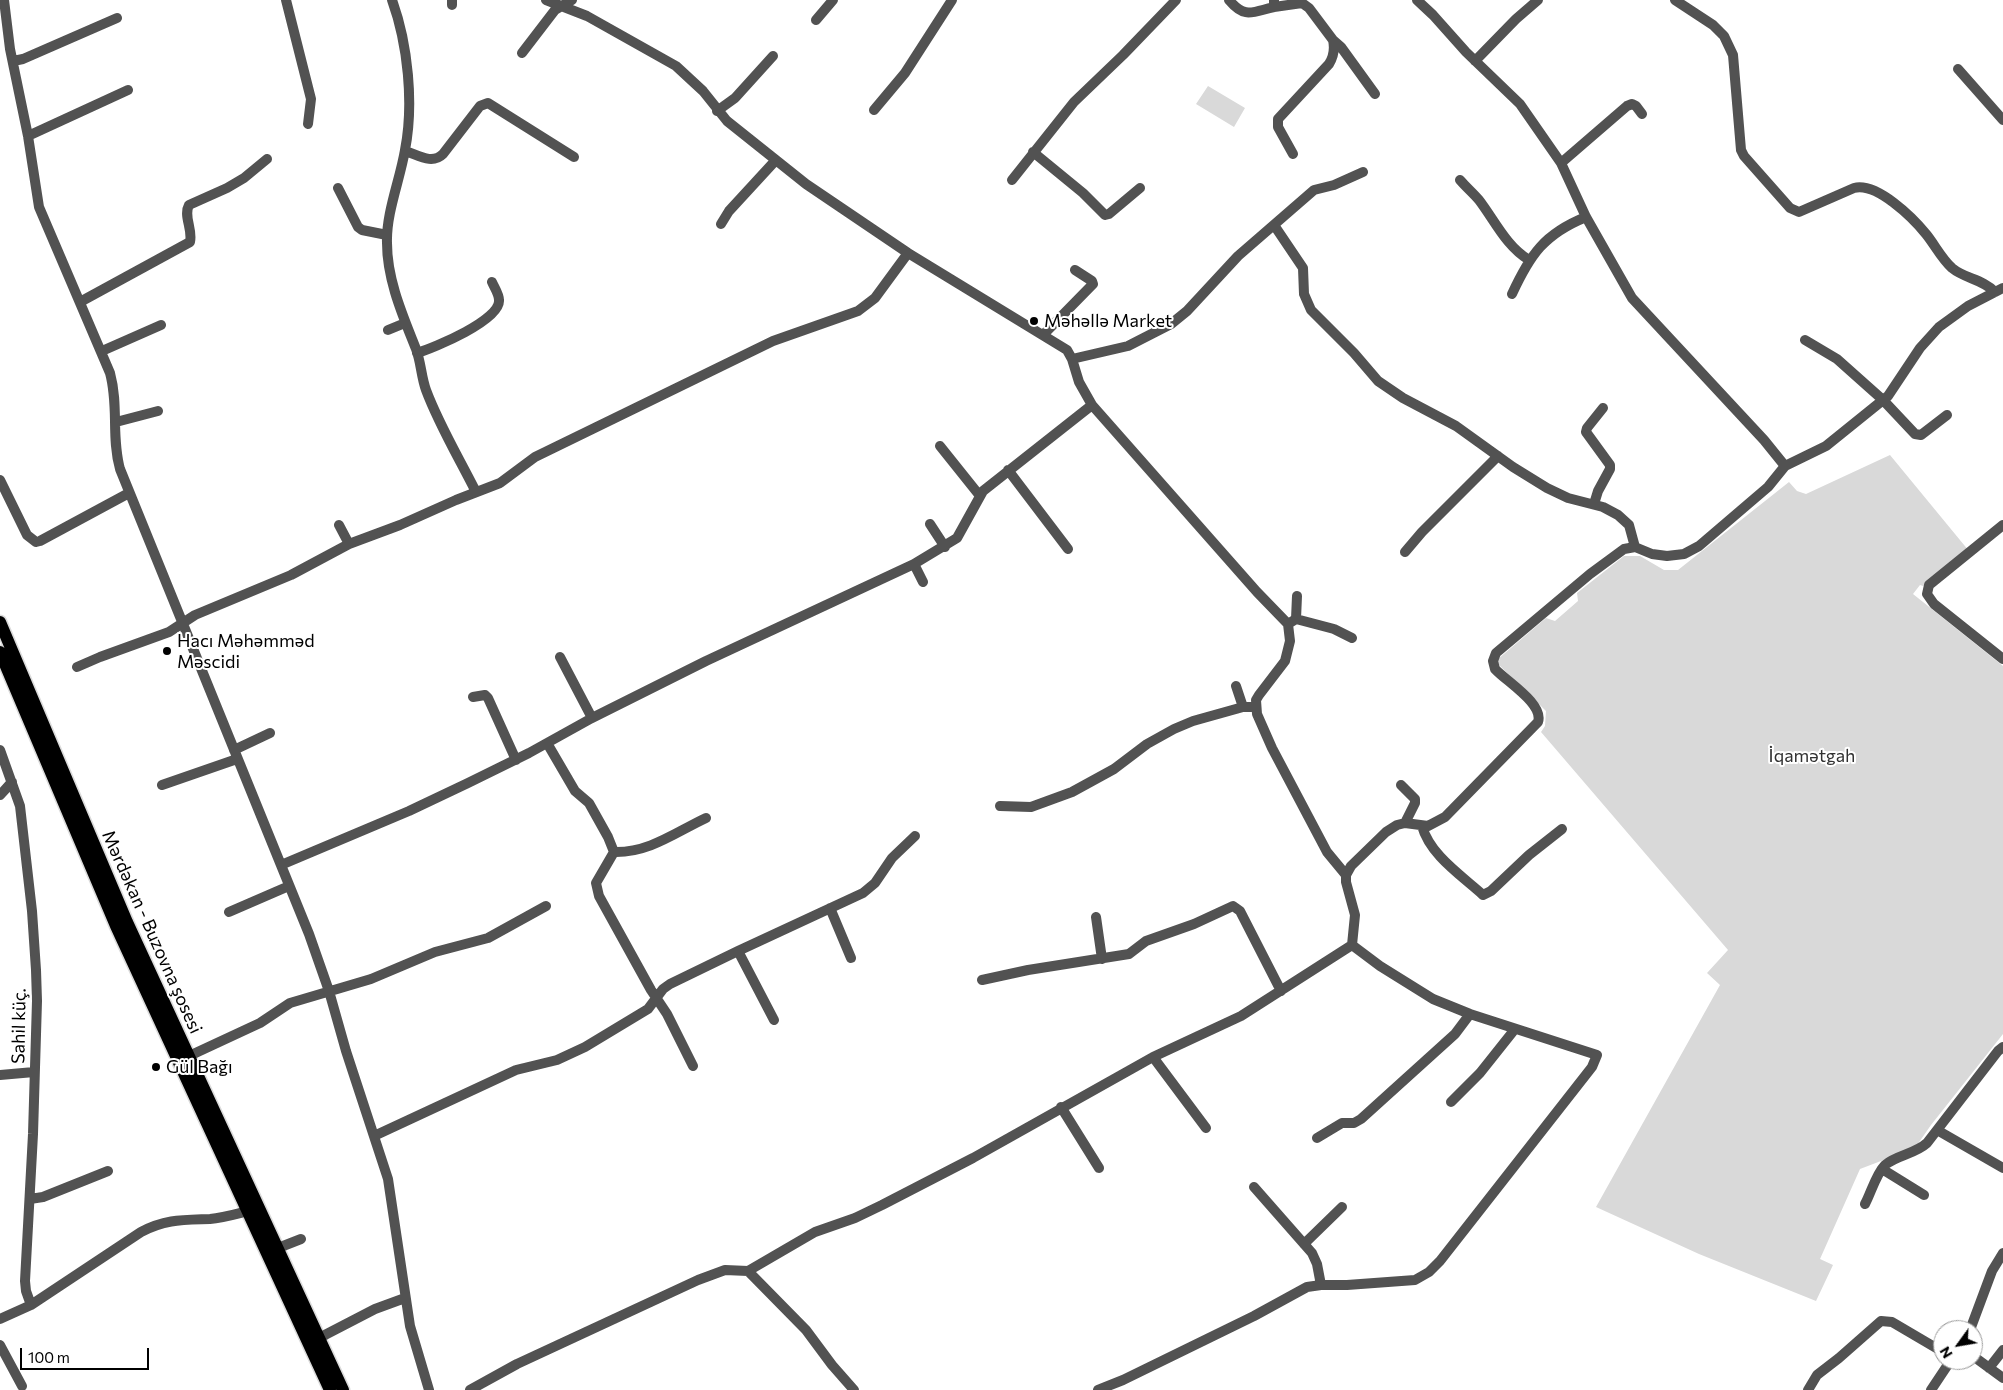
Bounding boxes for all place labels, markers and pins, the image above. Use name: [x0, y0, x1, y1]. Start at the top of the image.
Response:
place label: Məhəllə Market: [1044, 310, 1172, 332]
marker: Məhəllə Market: [1028, 315, 1040, 327]
place label: Hacı Məhəmməd Məscidi: [177, 630, 315, 672]
marker: Hacı Məhəmməd Məscidi: [161, 645, 173, 657]
place label: Gül Bağı: [166, 1056, 233, 1078]
marker: Gül Bağı: [150, 1061, 162, 1073]

